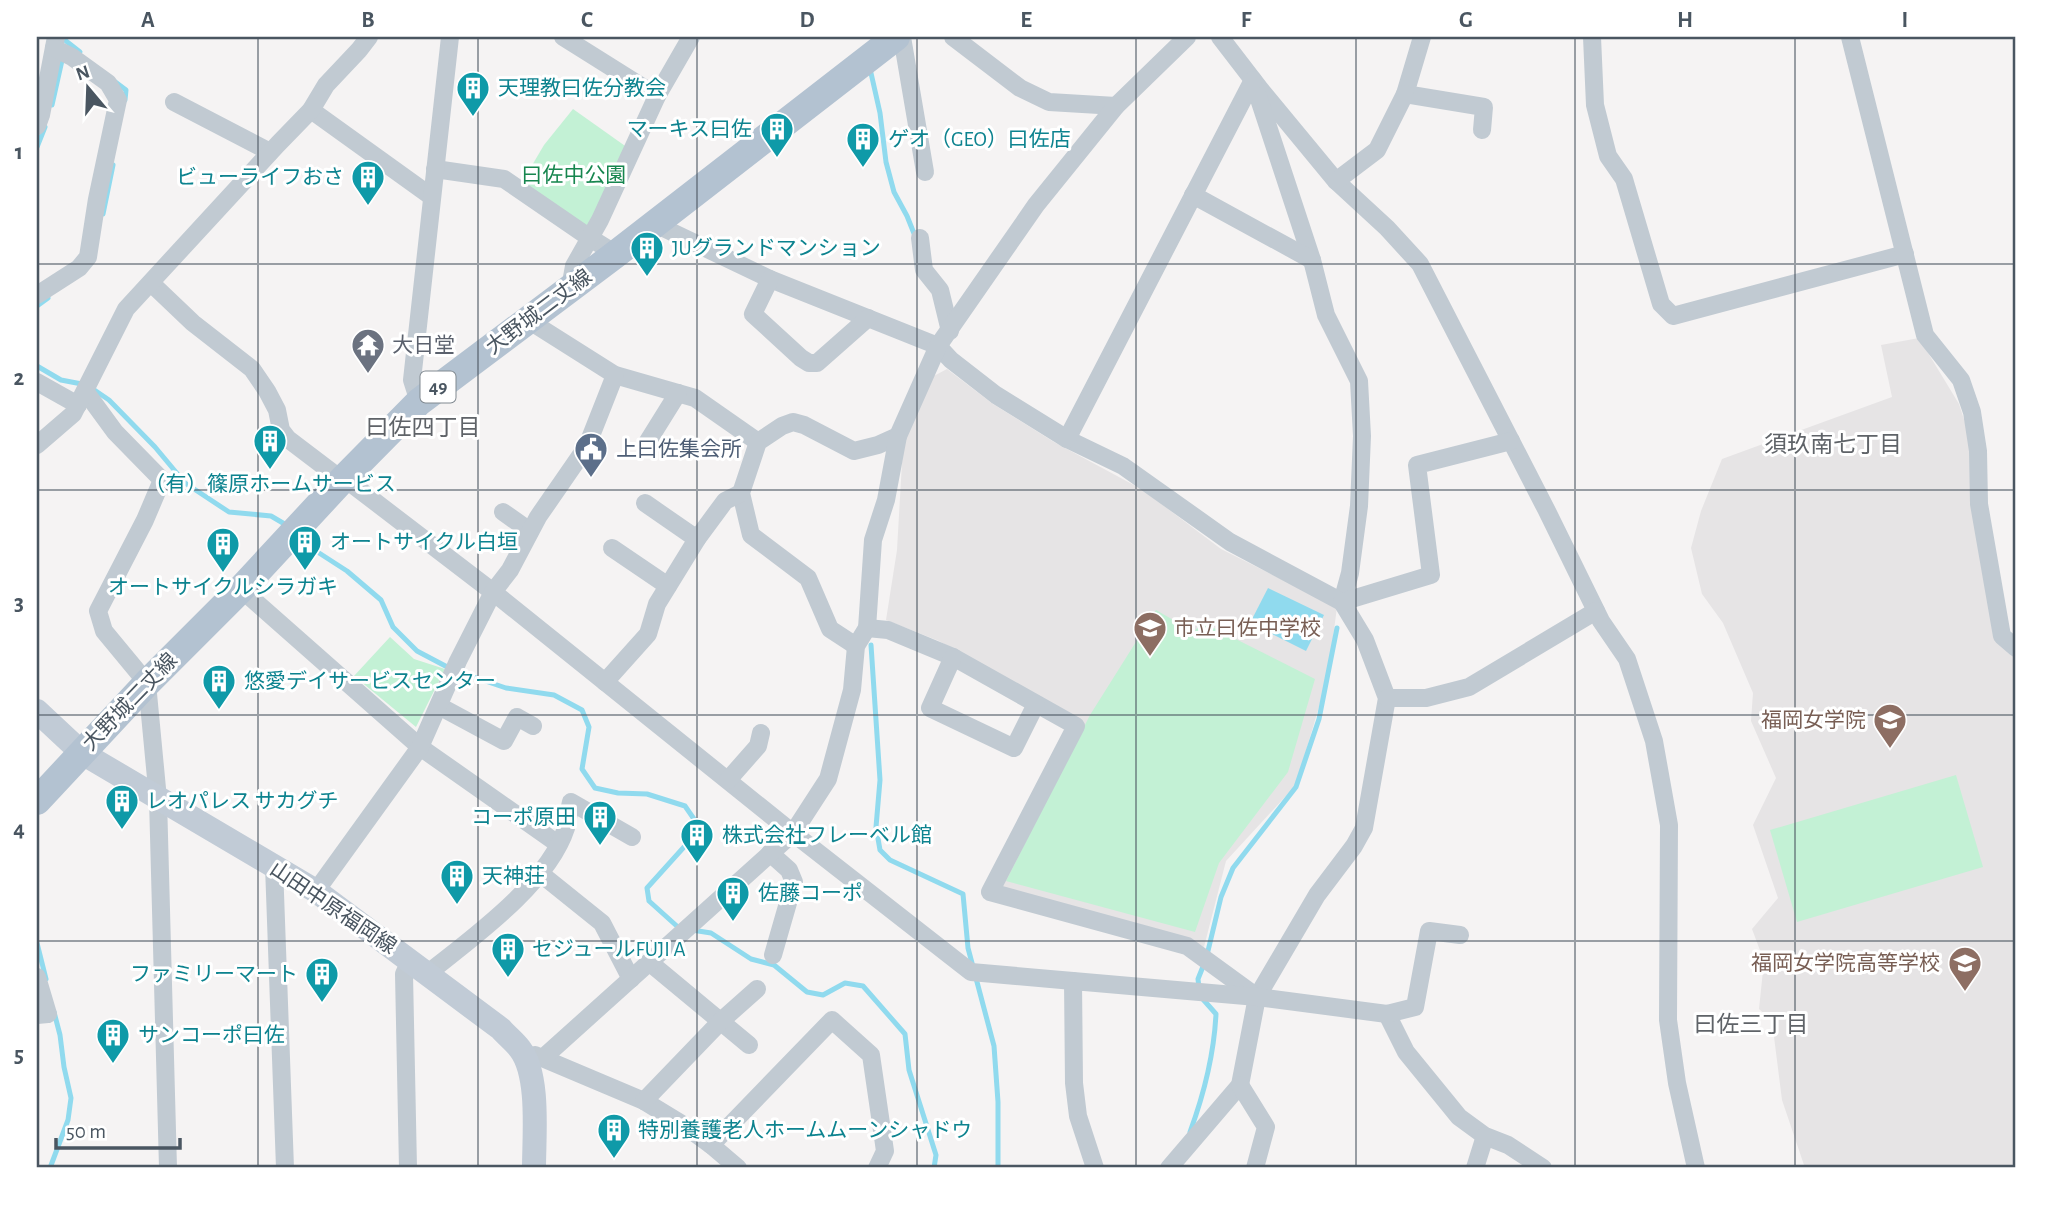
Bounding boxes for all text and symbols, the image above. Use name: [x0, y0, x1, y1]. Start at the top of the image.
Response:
text: A: [141, 9, 155, 32]
text: B: [361, 9, 375, 32]
text: C: [581, 9, 593, 32]
text: D: [799, 9, 815, 32]
text: E: [1020, 9, 1032, 32]
text: F: [1241, 9, 1252, 32]
text: G: [1459, 9, 1473, 32]
text: H: [1677, 9, 1693, 32]
text: I: [1902, 9, 1908, 32]
north arrow: [52, 52, 122, 122]
text: N: [74, 62, 92, 84]
building icon: 天理教曰佐分教会: [454, 69, 492, 118]
place label: 天理教曰佐分教会: [498, 77, 666, 99]
building icon: マーキス曰佐: [758, 110, 796, 159]
place label: マーキス曰佐: [627, 118, 752, 140]
building icon: ゲオ（GEO）曰佐店: [844, 120, 882, 169]
place label: ゲオ（GEO）曰佐店: [888, 128, 1071, 150]
text: 1: [15, 141, 23, 164]
building icon: ビューライフおさ: [349, 158, 387, 207]
park label: 曰佐中公園: [522, 164, 627, 186]
place label: ビューライフおさ: [176, 166, 344, 188]
building icon: JUグランドマンション: [628, 229, 666, 278]
place label: JUグランドマンション: [672, 237, 881, 259]
street label: 大野城二丈線: [482, 265, 596, 358]
temple icon: 大日堂: [349, 326, 387, 375]
place label: 大日堂: [392, 334, 455, 356]
text: 2: [14, 367, 25, 390]
road number: 49: [420, 372, 456, 402]
district label: 曰佐四丁目: [366, 415, 481, 440]
building icon: （有）篠原ホームサービス: [251, 422, 289, 471]
public building icon: 上曰佐集会所: [572, 430, 610, 479]
district label: 須玖南七丁目: [1764, 432, 1902, 457]
place label: 上曰佐集会所: [616, 438, 742, 460]
place label: （有）篠原ホームサービス: [144, 473, 396, 495]
building icon: オートサイクル白垣: [286, 523, 324, 572]
building icon: オートサイクルシラガキ: [204, 525, 242, 574]
place label: オートサイクル白垣: [330, 531, 518, 553]
place label: オートサイクルシラガキ: [108, 576, 338, 598]
text: 3: [14, 592, 24, 615]
school or university icon: 市立曰佐中学校: [1131, 609, 1169, 658]
place label: 市立曰佐中学校: [1174, 617, 1321, 639]
street label: 大野城二丈線: [78, 649, 181, 755]
building icon: 悠愛デイサービスセンター: [200, 662, 238, 711]
place label: 悠愛デイサービスセンター: [244, 670, 496, 692]
school or university icon: 福岡女学院: [1871, 701, 1909, 750]
place label: 福岡女学院: [1761, 709, 1866, 731]
building icon: レオパレス サカグチ: [103, 782, 141, 831]
place label: レオパレス サカグチ: [146, 790, 338, 812]
building icon: コーポ原田: [581, 798, 619, 847]
place label: コーポ原田: [471, 806, 576, 828]
building icon: 株式会社フレーベル館: [678, 816, 716, 865]
text: 4: [13, 818, 25, 841]
place label: 株式会社フレーベル館: [722, 824, 932, 846]
street label: 山田中原福岡線: [266, 857, 400, 958]
building icon: 天神荘: [438, 857, 476, 906]
place label: 天神荘: [482, 865, 545, 887]
building icon: 佐藤コーポ: [714, 874, 752, 923]
place label: 佐藤コーポ: [758, 882, 863, 904]
building icon: セジュールFUJI A: [489, 930, 527, 979]
place label: セジュールFUJI A: [532, 939, 686, 960]
school or university icon: 福岡女学院高等学校: [1946, 944, 1984, 993]
place label: 福岡女学院高等学校: [1751, 952, 1940, 974]
building icon: ファミリーマート: [303, 955, 341, 1004]
place label: ファミリーマート: [130, 964, 298, 985]
district label: 曰佐三丁目: [1694, 1012, 1809, 1037]
building icon: サンコーポ曰佐: [94, 1016, 132, 1065]
place label: サンコーポ曰佐: [138, 1024, 285, 1046]
text: 5: [14, 1044, 24, 1067]
scale bar: [56, 1107, 180, 1151]
building icon: 特別養護老人ホームムーンシャドウ: [595, 1111, 633, 1160]
place label: 特別養護老人ホームムーンシャドウ: [638, 1119, 972, 1141]
text: 50 m: [66, 1121, 106, 1142]

